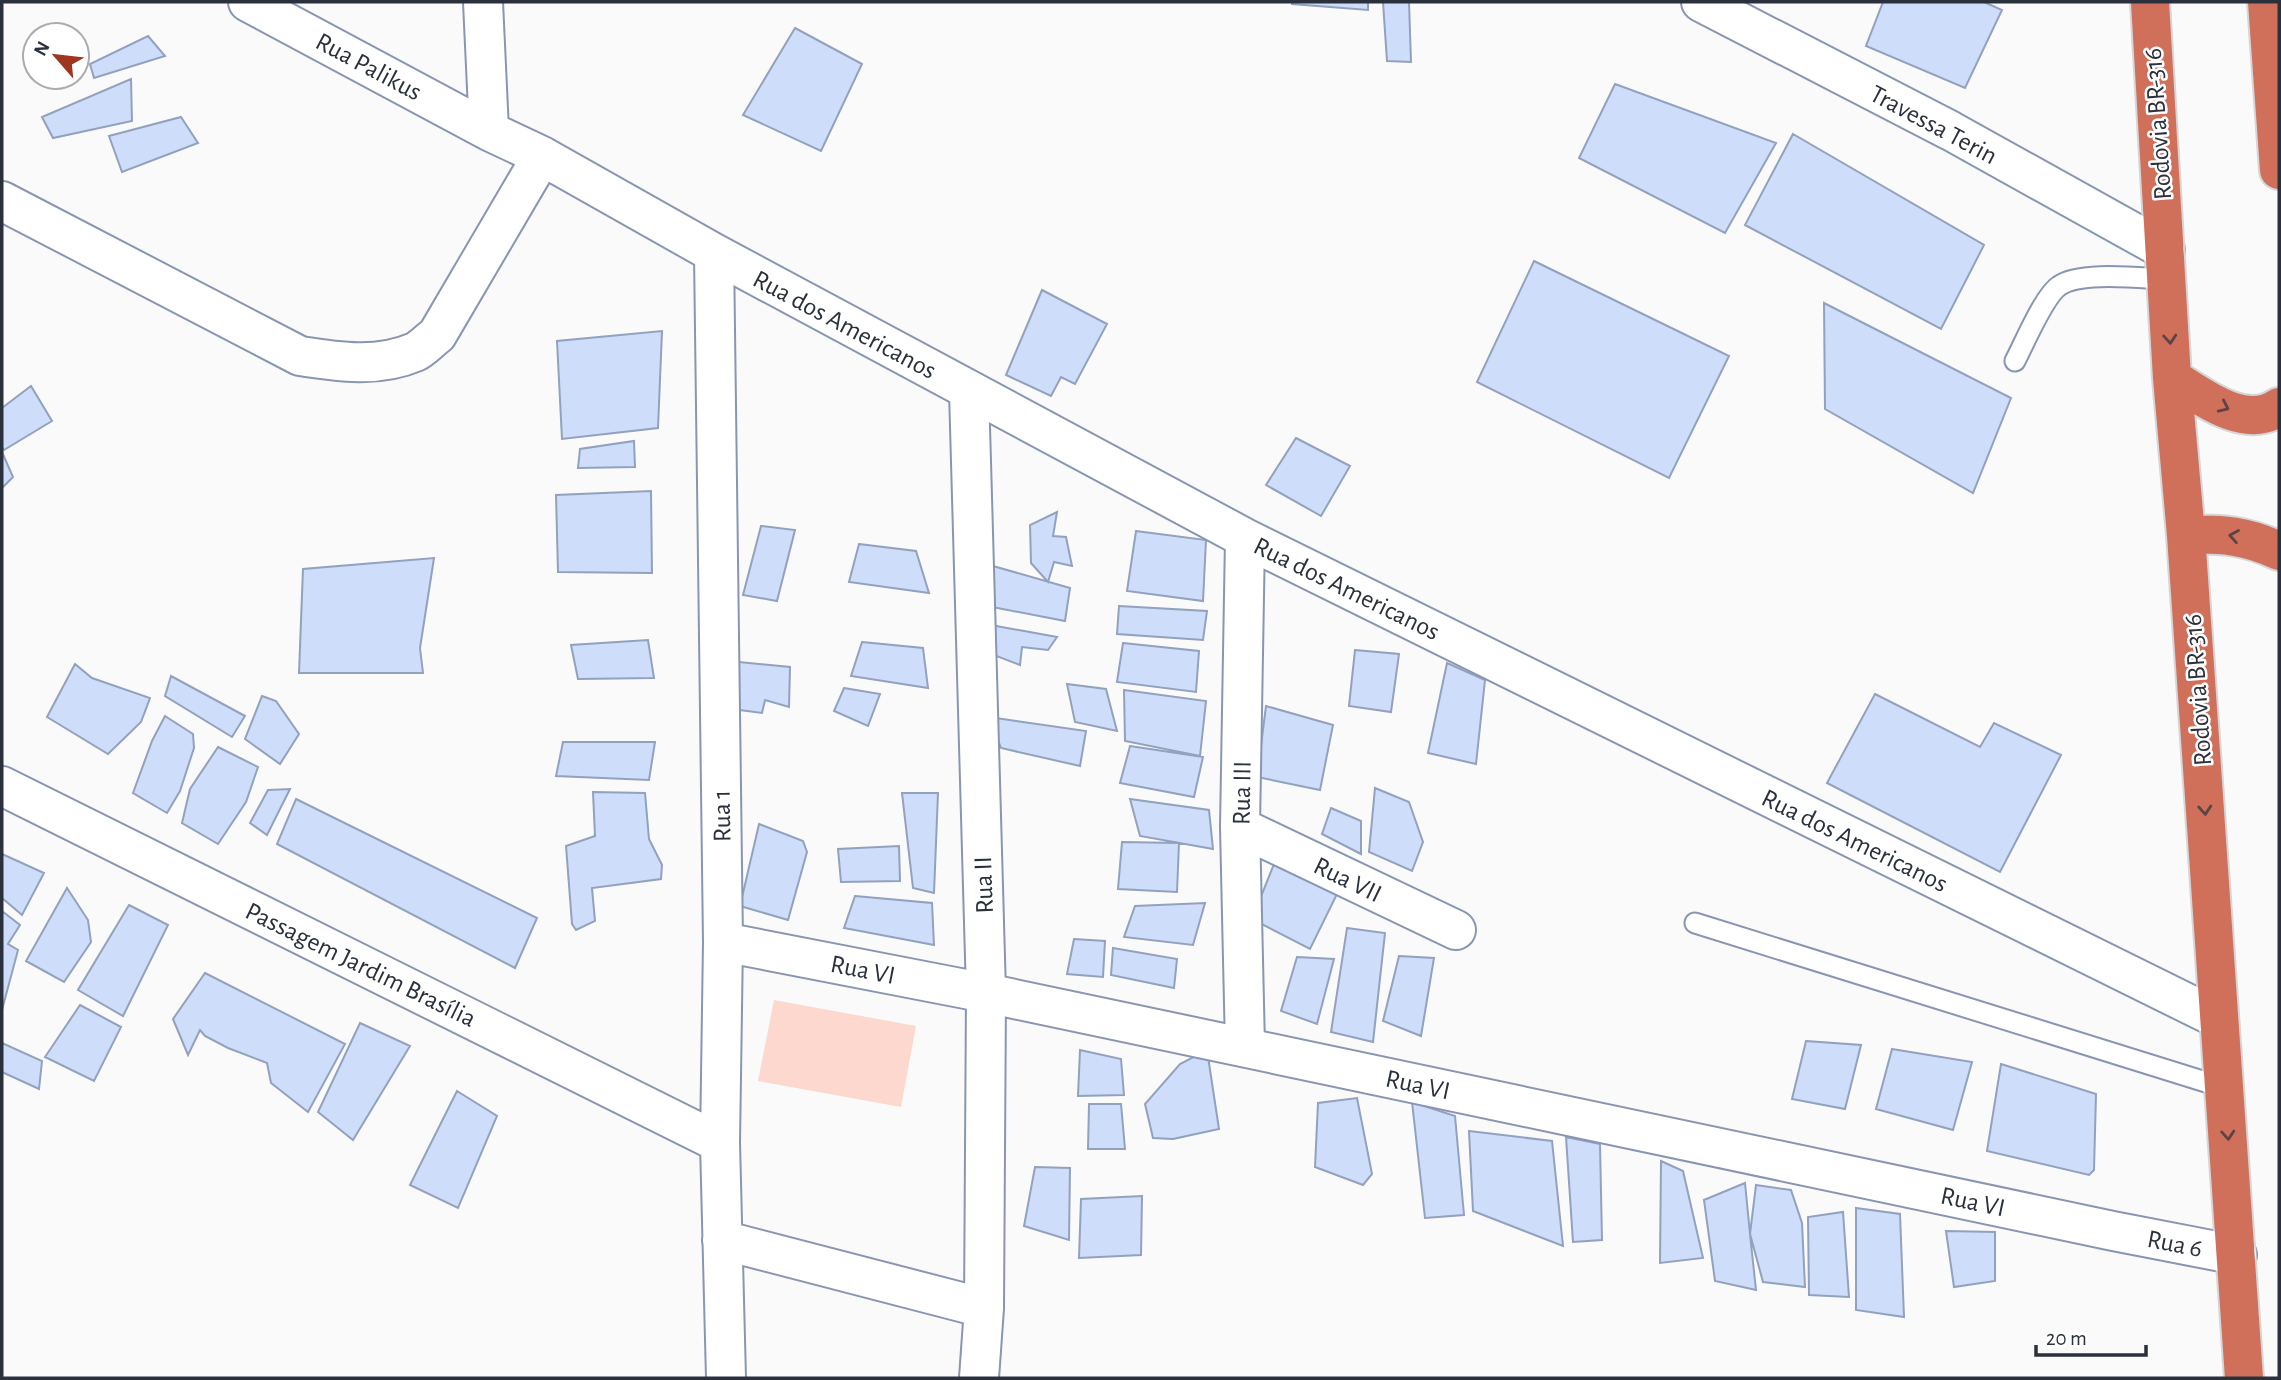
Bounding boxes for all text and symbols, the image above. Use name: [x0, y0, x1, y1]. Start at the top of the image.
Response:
north arrow: [21, 21, 91, 91]
street label: Rua Palikus: [311, 28, 426, 106]
text: N: [31, 38, 54, 59]
street label: Rodovia BR-316: [2140, 47, 2176, 201]
street label: Travessa Terin: [1866, 81, 2002, 169]
street label: Rua dos Americanos: [749, 266, 940, 384]
one-way arrow: [2162, 334, 2177, 345]
one-way arrow: [2217, 399, 2229, 413]
one-way arrow: [2228, 529, 2240, 544]
street label: Rua dos Americanos: [1250, 533, 1444, 645]
street label: Rodovia BR-316: [2180, 613, 2216, 767]
street label: Rua III: [1228, 761, 1256, 825]
street label: Rua dos Americanos: [1758, 785, 1952, 897]
street label: Rua 1: [709, 790, 735, 842]
one-way arrow: [2197, 805, 2212, 816]
street label: Rua VII: [1309, 852, 1386, 907]
street label: Rua II: [970, 856, 998, 914]
street label: Passagem Jardim Brasília: [241, 898, 480, 1032]
street label: Rua VI: [828, 951, 897, 989]
street label: Rua VI: [1383, 1065, 1452, 1104]
one-way arrow: [2220, 1130, 2235, 1141]
street label: Rua VI: [1938, 1182, 2007, 1221]
street label: Rua 6: [2145, 1226, 2205, 1262]
scale bar: [2036, 1314, 2146, 1358]
text: 20 m: [2046, 1328, 2087, 1349]

